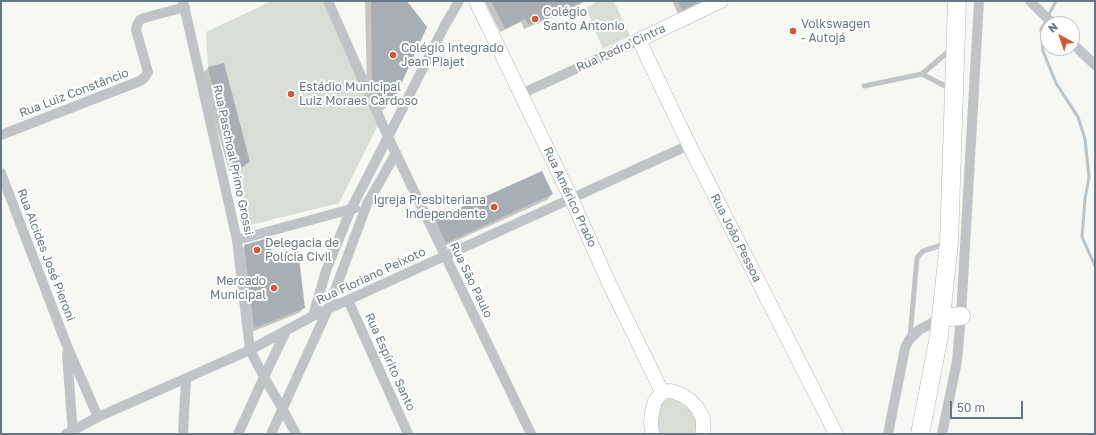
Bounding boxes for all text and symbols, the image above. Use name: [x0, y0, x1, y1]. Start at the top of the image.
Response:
place label: Colégio Santo Antonio: [543, 5, 625, 33]
marker: Colégio Santo Antonio: [530, 14, 540, 24]
north arrow: [1040, 16, 1080, 56]
place label: Volkswagen - Autojá: [801, 17, 870, 45]
text: N: [1045, 20, 1060, 35]
street label: Rua Pedro Cintra: [574, 21, 668, 75]
marker: Volkswagen - Autojá: [788, 26, 798, 36]
place label: Colégio Integrado Jean Piajet: [401, 41, 504, 69]
marker: Colégio Integrado Jean Piajet: [388, 50, 398, 60]
street label: Rua Luiz Constâncio: [17, 65, 131, 121]
place label: Estádio Municipal Luiz Moraes Cardoso: [299, 80, 418, 108]
street label: Rua Paschoal Primo Grossi: [210, 84, 256, 236]
marker: Estádio Municipal Luiz Moraes Cardoso: [286, 89, 296, 99]
street label: Rua Américo Prado: [540, 145, 600, 249]
street label: Rua Alcides José Pieroni: [14, 187, 78, 323]
street label: Rua João Pessoa: [708, 191, 764, 285]
place label: Igreja Presbiteriana Independente: [373, 193, 486, 221]
marker: Igreja Presbiteriana Independente: [489, 202, 499, 212]
place label: Delegacia de Polícia Civil: [265, 236, 339, 264]
street label: Rua São Paulo: [446, 240, 496, 320]
street label: Rua Floriano Peixoto: [314, 244, 428, 308]
marker: Delegacia de Polícia Civil: [252, 245, 262, 255]
place label: Mercado Municipal: [210, 274, 266, 302]
marker: Mercado Municipal: [269, 283, 279, 293]
street label: Rua Espírito Santo: [362, 311, 418, 413]
scale bar: [952, 393, 1025, 419]
text: 50 m: [957, 400, 985, 415]

